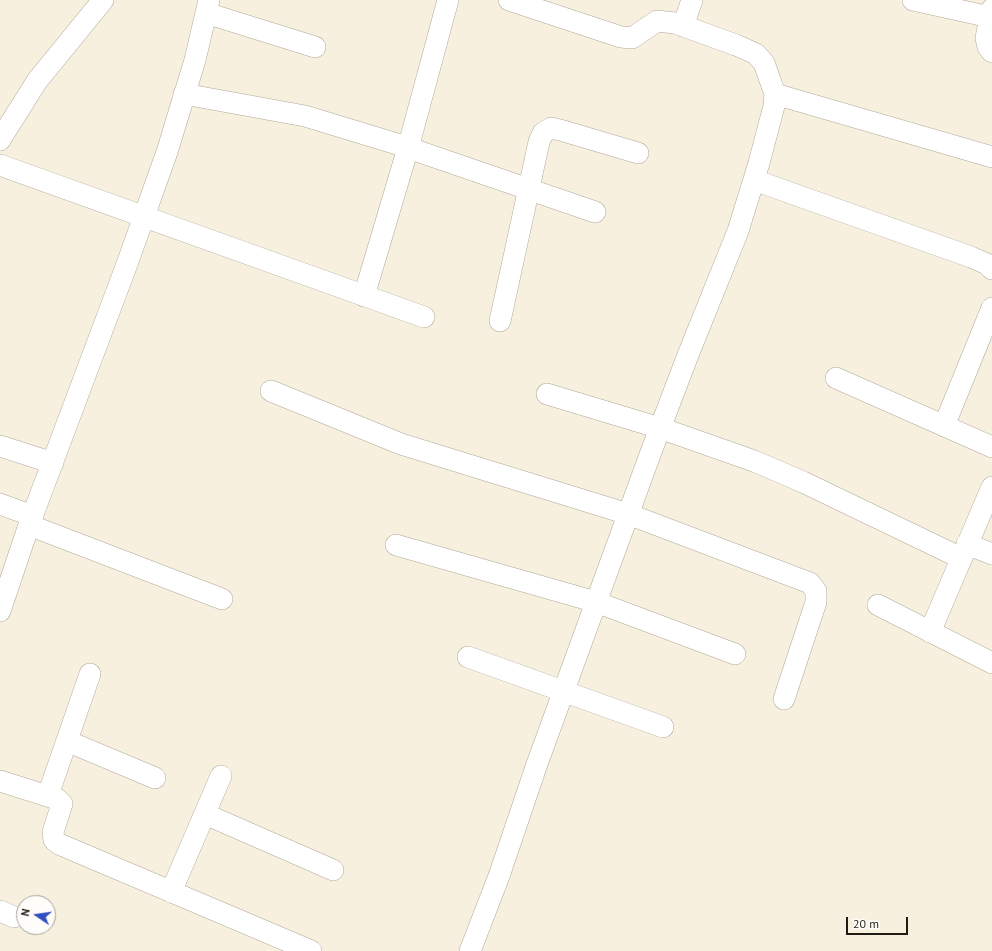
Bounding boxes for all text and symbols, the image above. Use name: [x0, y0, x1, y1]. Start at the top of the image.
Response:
north arrow: [16, 895, 56, 935]
text: N: [18, 907, 33, 918]
scale bar: [848, 909, 910, 935]
text: 20 m: [853, 916, 879, 931]

